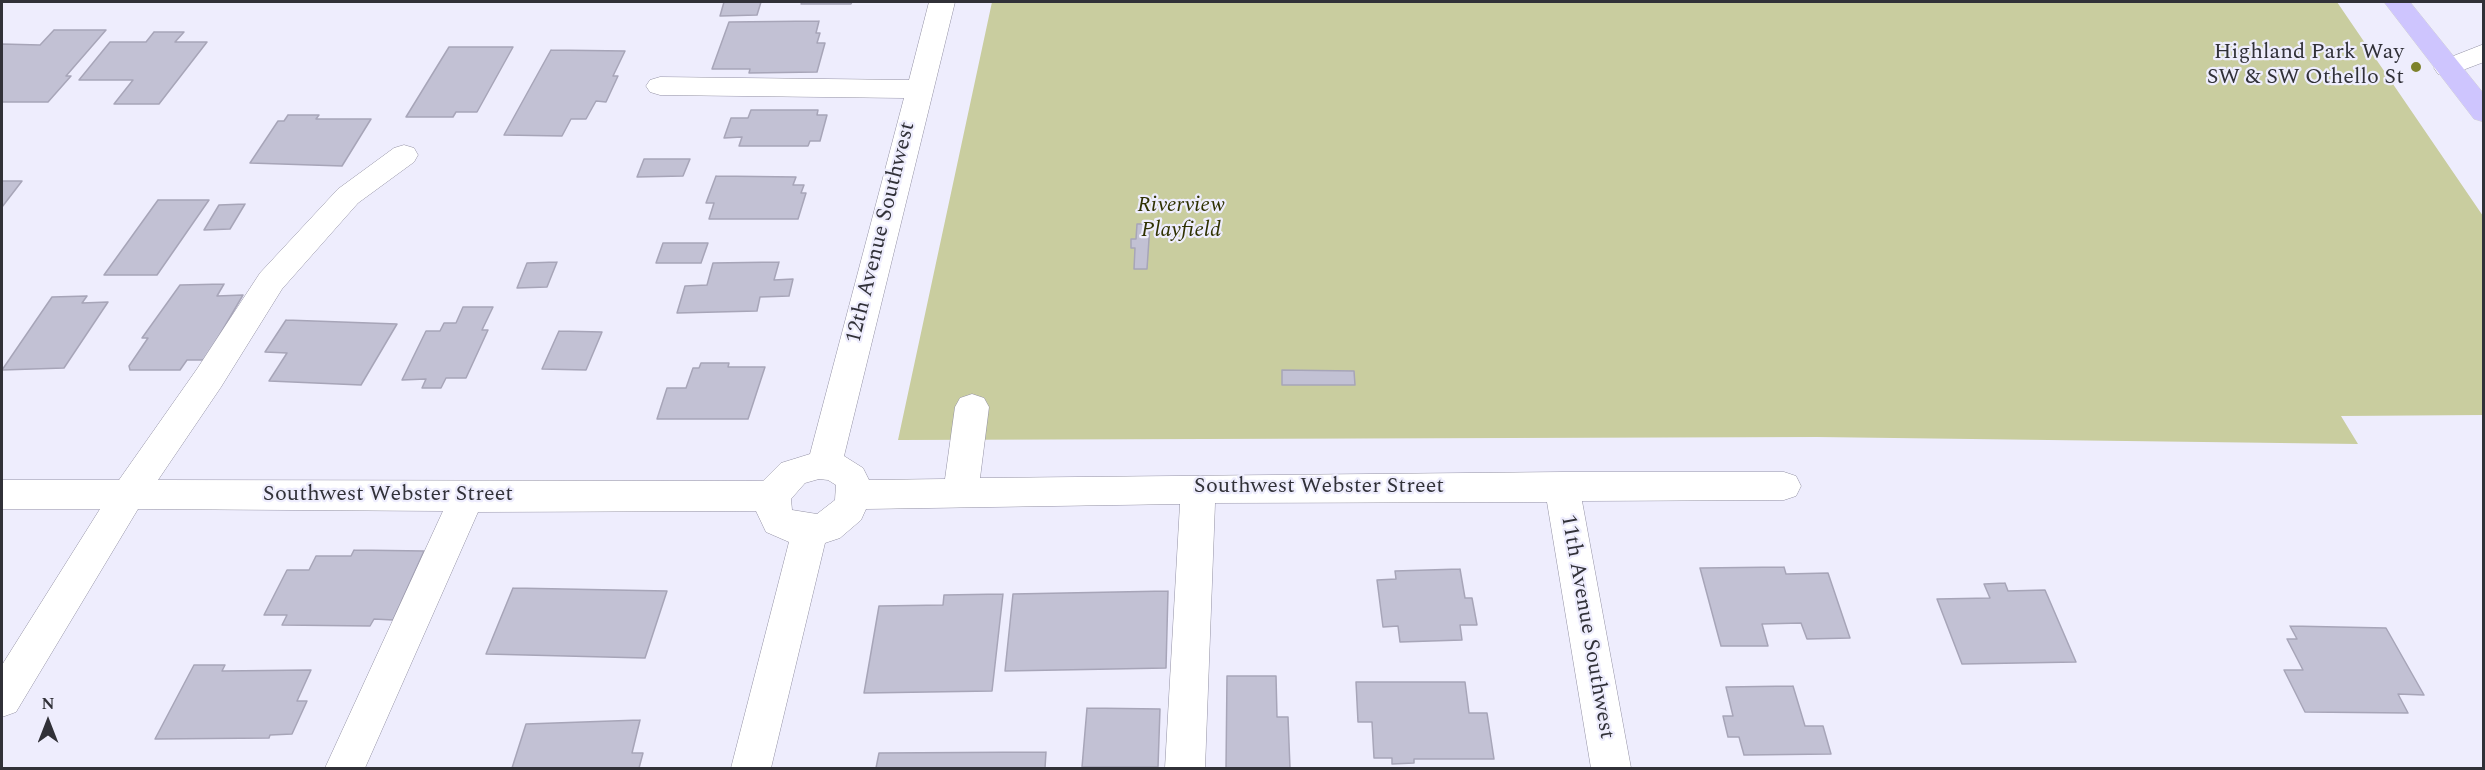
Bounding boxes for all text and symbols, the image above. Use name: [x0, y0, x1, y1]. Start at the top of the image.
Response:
place label: Highland Park Way SW & SW Othello St: [2207, 41, 2404, 92]
marker: Highland Park Way SW & SW Othello St: [2409, 60, 2423, 74]
street label: 12th Avenue Southwest: [842, 120, 922, 346]
park label: Riverview Playfield: [1137, 194, 1225, 246]
street label: Southwest Webster Street: [1194, 475, 1444, 501]
street label: Southwest Webster Street: [263, 483, 513, 509]
street label: 11th Avenue Southwest: [1553, 513, 1619, 741]
north arrow: [18, 692, 78, 752]
text: N: [41, 692, 55, 716]

